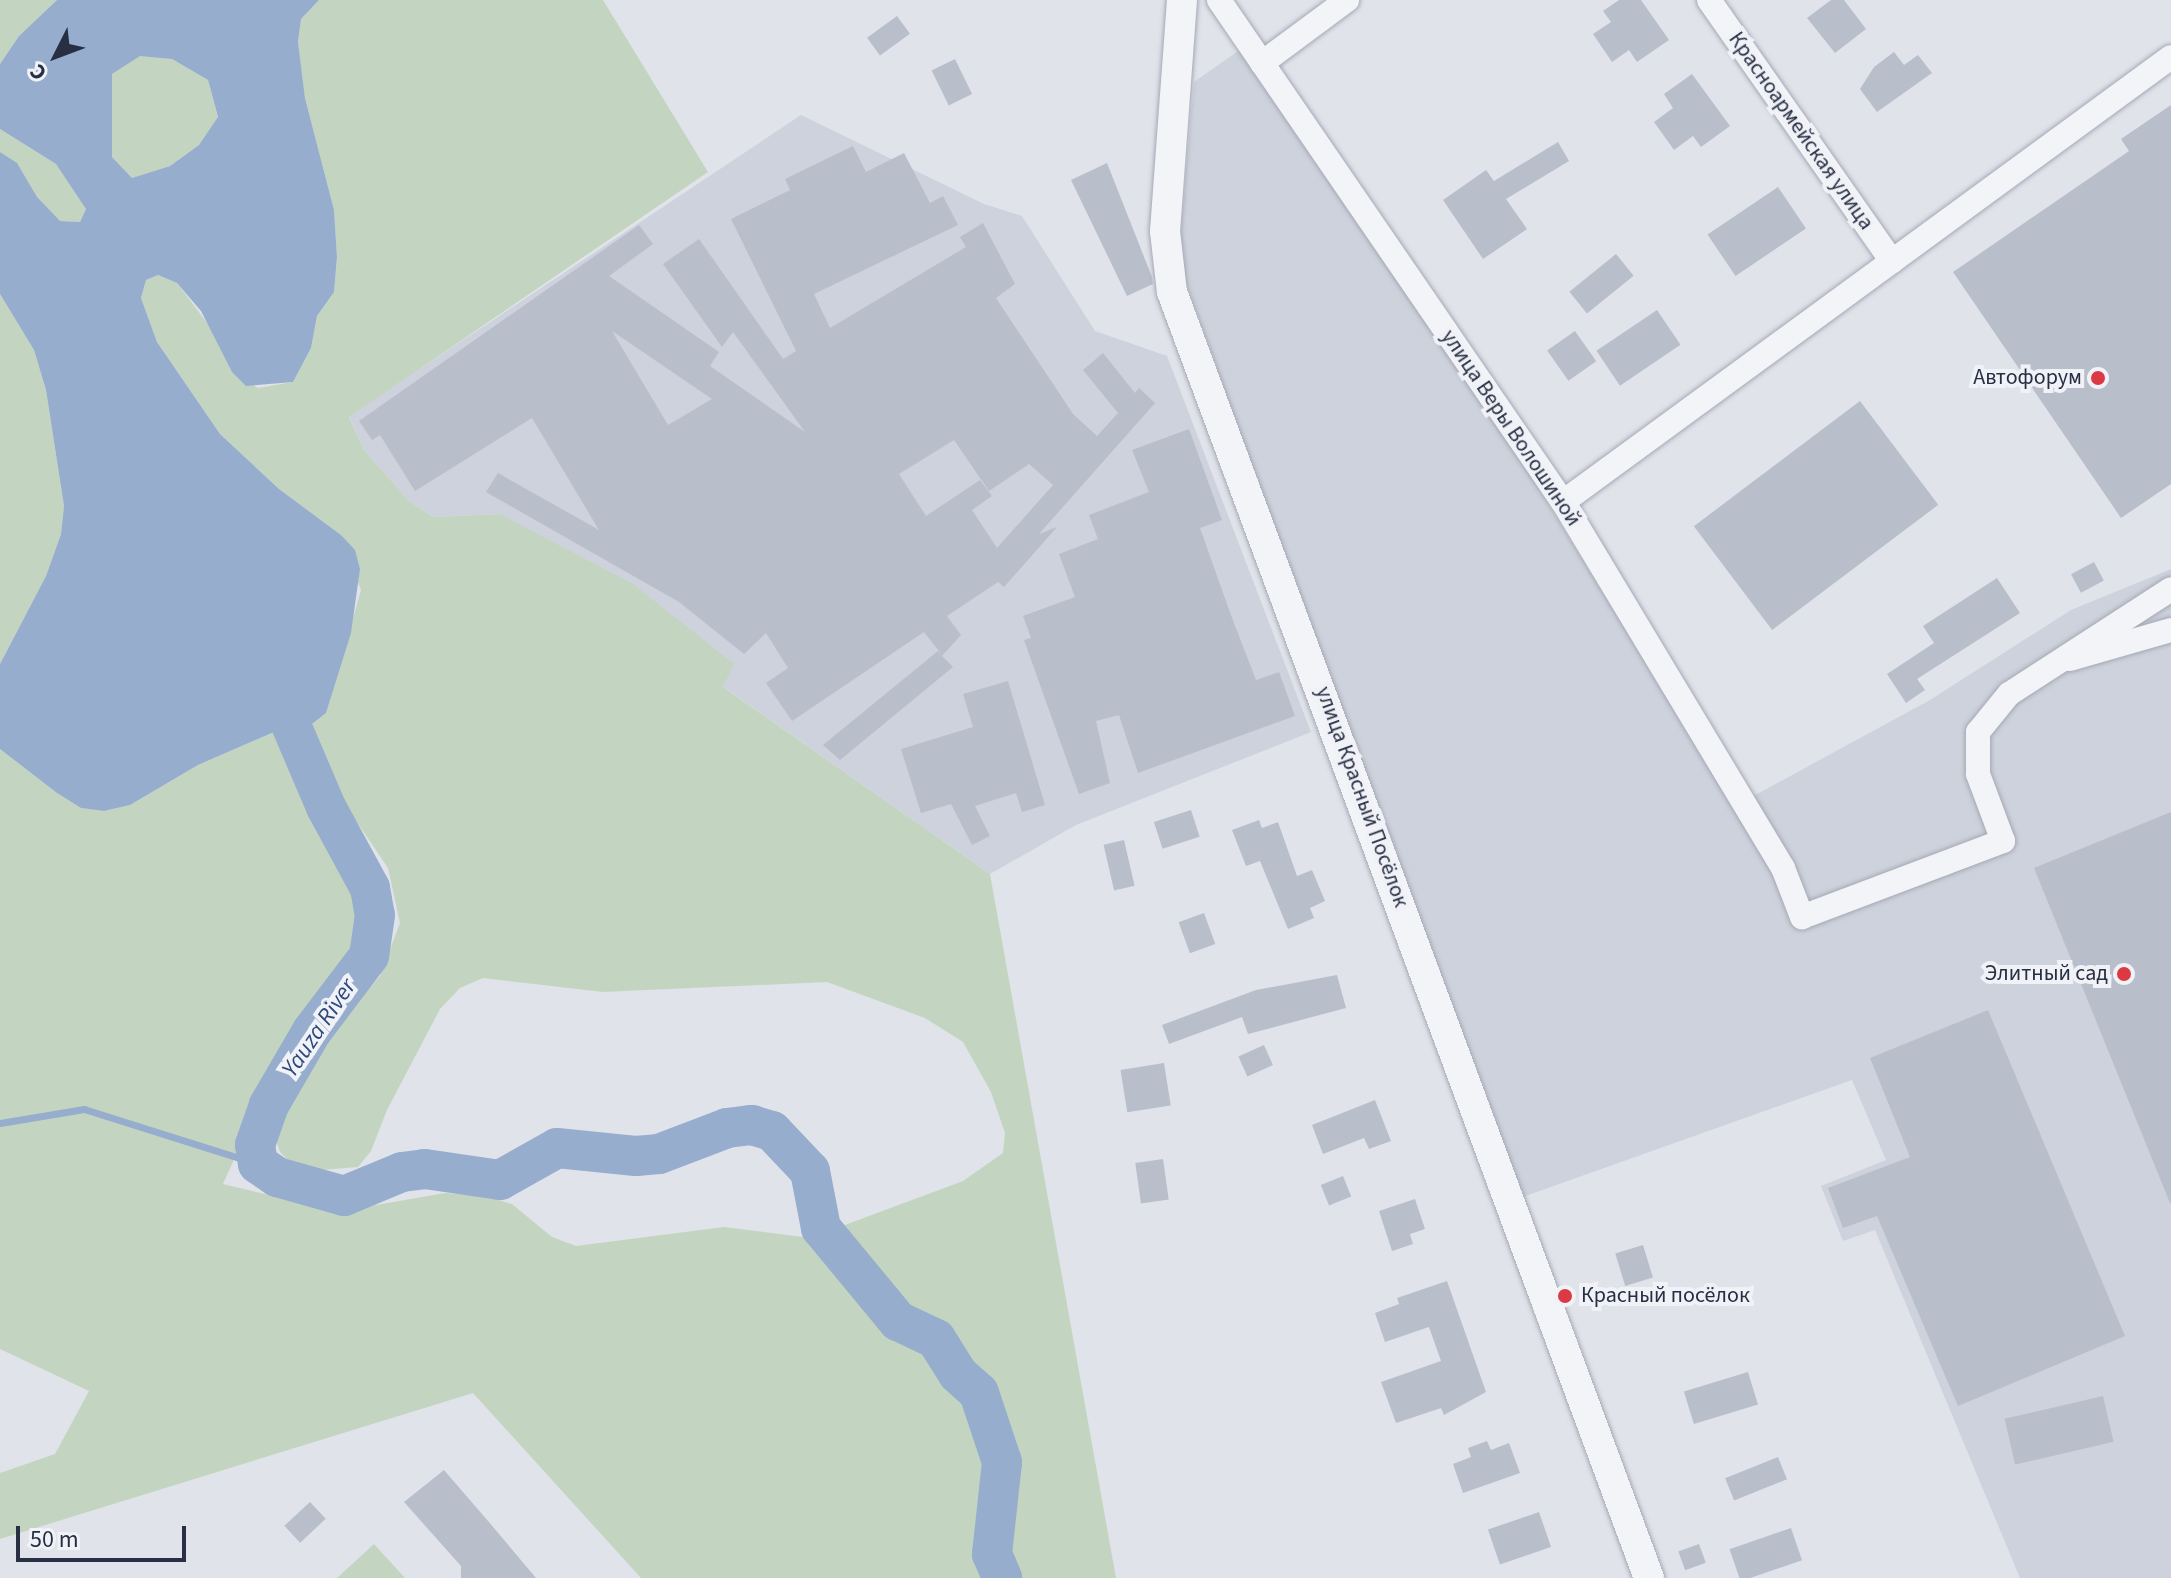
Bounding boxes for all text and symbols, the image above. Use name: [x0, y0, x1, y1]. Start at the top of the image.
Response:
north arrow: [16, 16, 96, 96]
street label: Красноармейская улица: [1723, 27, 1879, 235]
text: С: [22, 57, 54, 88]
street label: улица Веры Волошиной: [1435, 325, 1587, 531]
place label: Автофорум: [1973, 365, 2082, 391]
marker: Автофорум: [2089, 369, 2107, 387]
street label: улица Красный Посёлок: [1310, 683, 1414, 911]
place label: Элитный сад: [1985, 961, 2108, 987]
marker: Элитный сад: [2115, 965, 2133, 983]
water label: Yauza River: [276, 973, 362, 1083]
place label: Красный посёлок: [1581, 1283, 1750, 1309]
marker: Красный посёлок: [1556, 1287, 1574, 1305]
scale bar: [20, 1510, 190, 1560]
text: 50 m: [30, 1522, 79, 1557]

